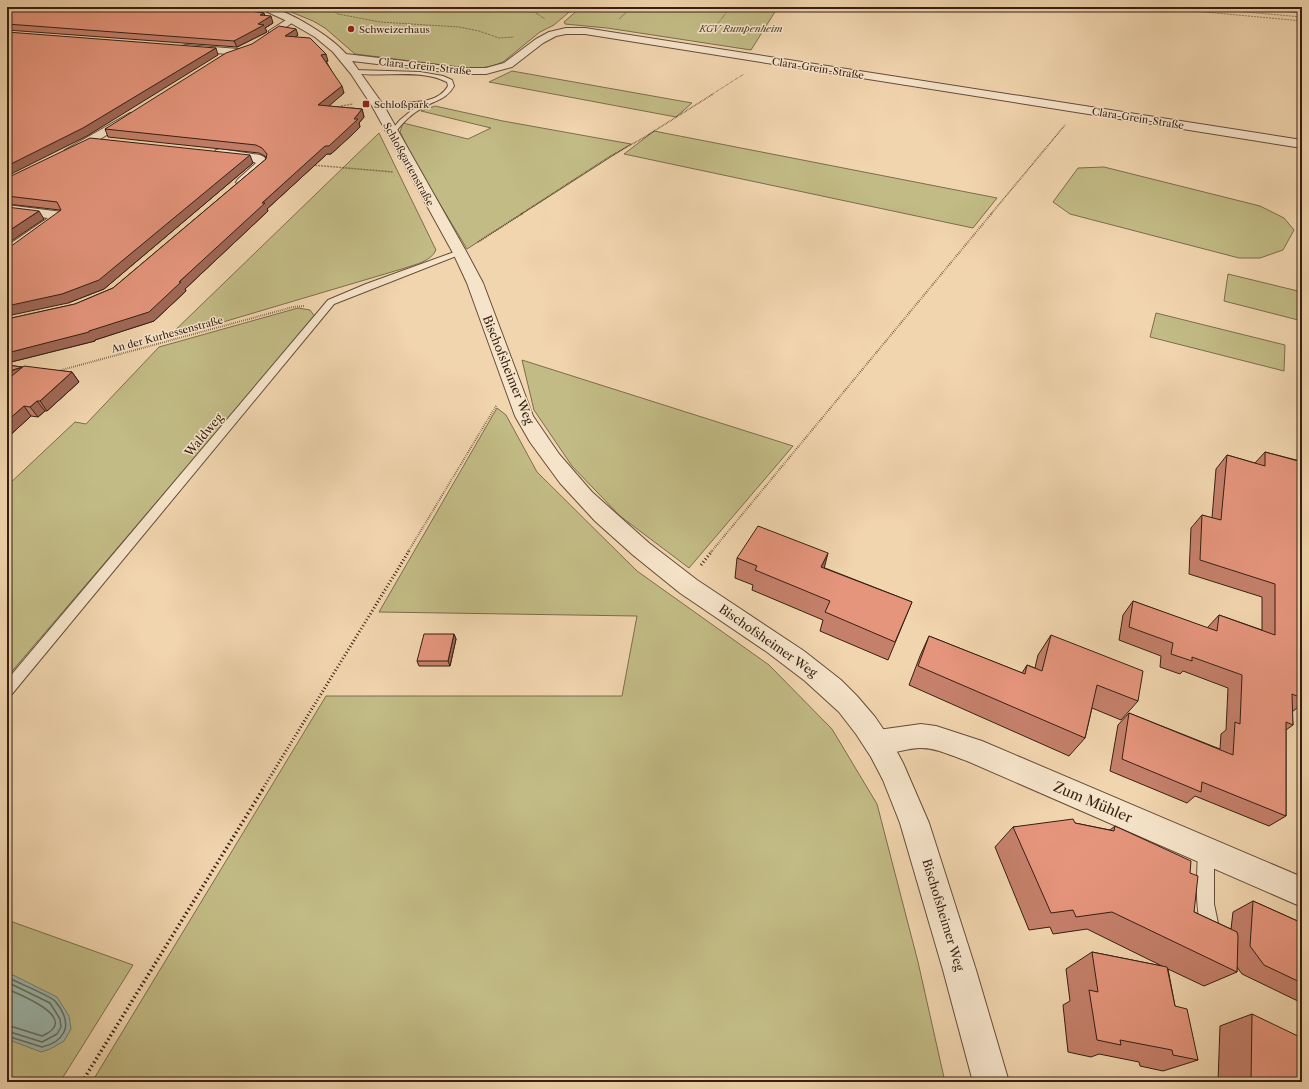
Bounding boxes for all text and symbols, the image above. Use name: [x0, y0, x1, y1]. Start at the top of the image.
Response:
park label: KGV Rumpenheim: [698, 22, 783, 35]
place label: Schweizerhaus: [359, 23, 430, 36]
marker: Schweizerhaus: [346, 24, 356, 34]
street label: Clara-Grein-Straße: [378, 55, 472, 78]
street label: Clara-Grein-Straße: [771, 55, 865, 82]
place label: Schloßpark: [374, 98, 430, 111]
marker: Schloßpark: [361, 99, 371, 109]
street label: Clara-Grein-Straße: [1091, 105, 1185, 132]
street label: Schloßgartenstraße: [380, 120, 437, 209]
street label: An der Kurhessenstraße: [109, 313, 225, 356]
street label: Bischofsheimer Weg: [480, 313, 537, 427]
street label: Waldweg: [181, 410, 226, 460]
street label: Bischofsheimer Weg: [716, 601, 821, 680]
street label: Zum Mühler: [1051, 777, 1135, 827]
street label: Bischofsheimer Weg: [919, 857, 968, 973]

